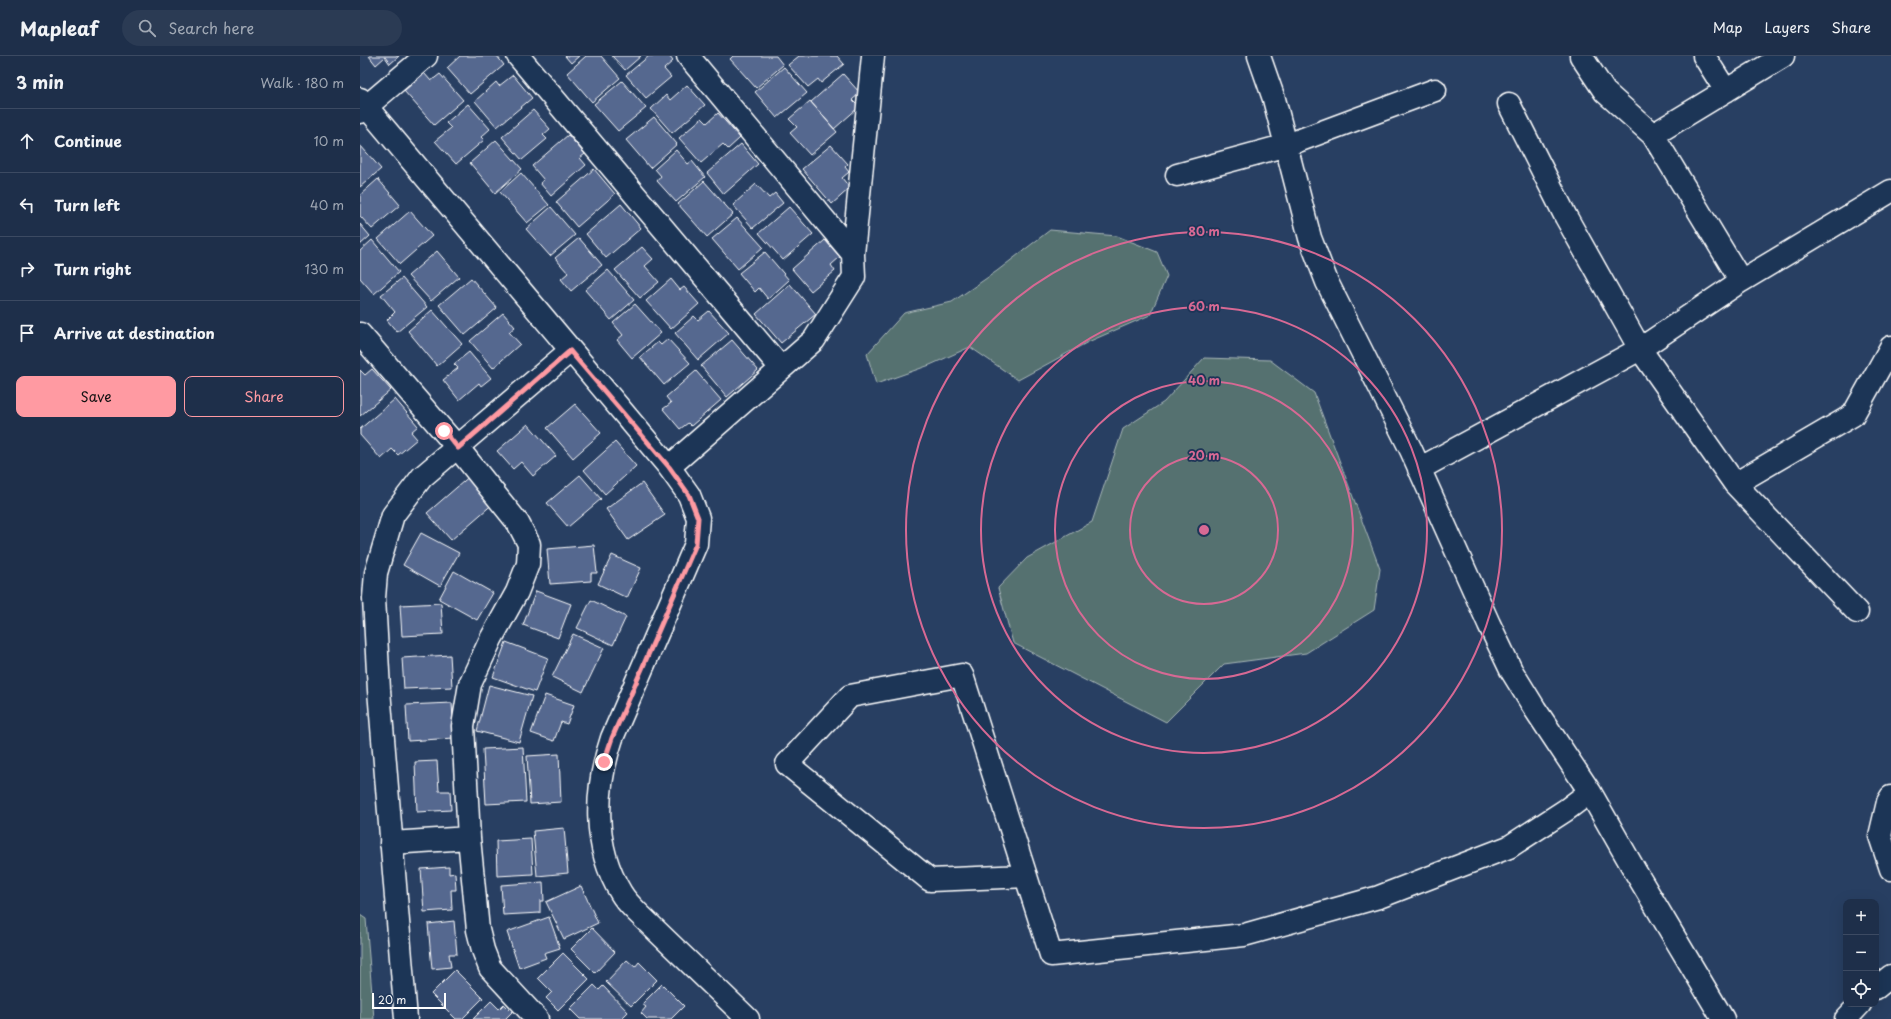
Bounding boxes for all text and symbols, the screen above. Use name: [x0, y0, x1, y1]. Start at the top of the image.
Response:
search box: [122, 10, 402, 46]
text: Mapleaf: [20, 14, 98, 42]
text: Search here: [168, 16, 254, 39]
icon: search: [136, 17, 158, 39]
text: Map: [1713, 17, 1743, 38]
text: Layers: [1765, 17, 1810, 38]
text: Share: [1832, 17, 1871, 38]
text: 3 min: [16, 69, 64, 95]
text: Walk · 180 m: [261, 73, 344, 92]
text: Continue: [54, 129, 122, 152]
icon: ahead: [16, 130, 38, 152]
text: 10 m: [314, 131, 344, 150]
text: Turn left: [54, 193, 120, 216]
icon: left: [16, 194, 38, 216]
text: 40 m: [310, 195, 344, 214]
text: 80 m: [1188, 222, 1220, 240]
text: Turn right: [54, 257, 131, 280]
icon: right: [16, 258, 38, 280]
text: 130 m: [305, 259, 344, 278]
text: 60 m: [1188, 297, 1220, 315]
text: Arrive at destination: [54, 321, 215, 344]
icon: arrive: [16, 322, 38, 344]
text: 40 m: [1188, 371, 1220, 389]
button: Save: [16, 376, 176, 417]
button: Share: [184, 376, 344, 417]
route start: [435, 422, 453, 440]
text: 20 m: [1188, 446, 1220, 464]
centre of rings: [1197, 523, 1211, 537]
route end: [595, 753, 613, 771]
map controls: [1843, 899, 1879, 1007]
button: +: [1843, 899, 1879, 935]
button: −: [1843, 935, 1879, 971]
button: locate: [1843, 971, 1879, 1007]
scale bar: [372, 991, 446, 1010]
text: 20 m: [378, 991, 406, 1008]

